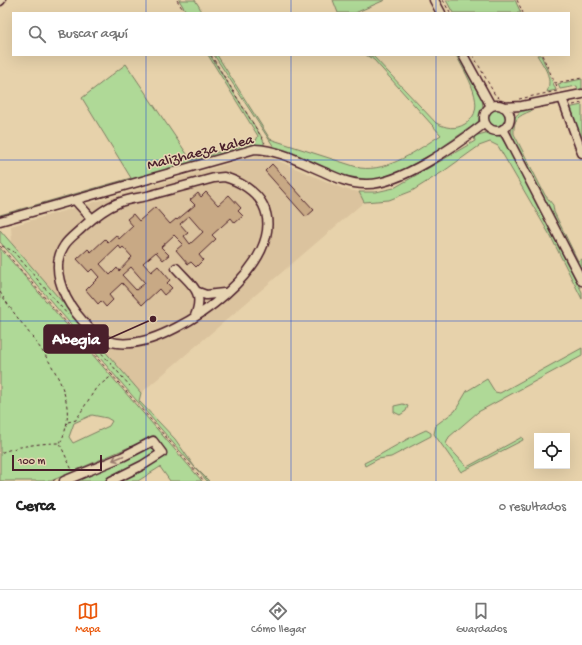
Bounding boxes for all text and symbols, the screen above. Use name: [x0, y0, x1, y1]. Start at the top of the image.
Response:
search box: [12, 12, 570, 56]
icon: search: [26, 23, 48, 45]
text: Buscar aquí: [58, 25, 128, 43]
street label: Malizhaeza kalea: [145, 131, 256, 175]
callout: Abegia: [44, 325, 108, 353]
text: Abegia: [51, 332, 101, 351]
map controls: [534, 433, 570, 469]
button: locate: [534, 433, 570, 469]
scale bar: [12, 453, 102, 472]
one-way arrow: [113, 455, 125, 463]
text: 100 m: [18, 456, 45, 468]
text: Cerca: [16, 497, 55, 517]
text: 0 resultados: [499, 500, 566, 515]
tab: Mapa: [75, 600, 100, 636]
tab: Cómo llegar: [251, 600, 305, 636]
tab: Guardados: [456, 600, 507, 636]

